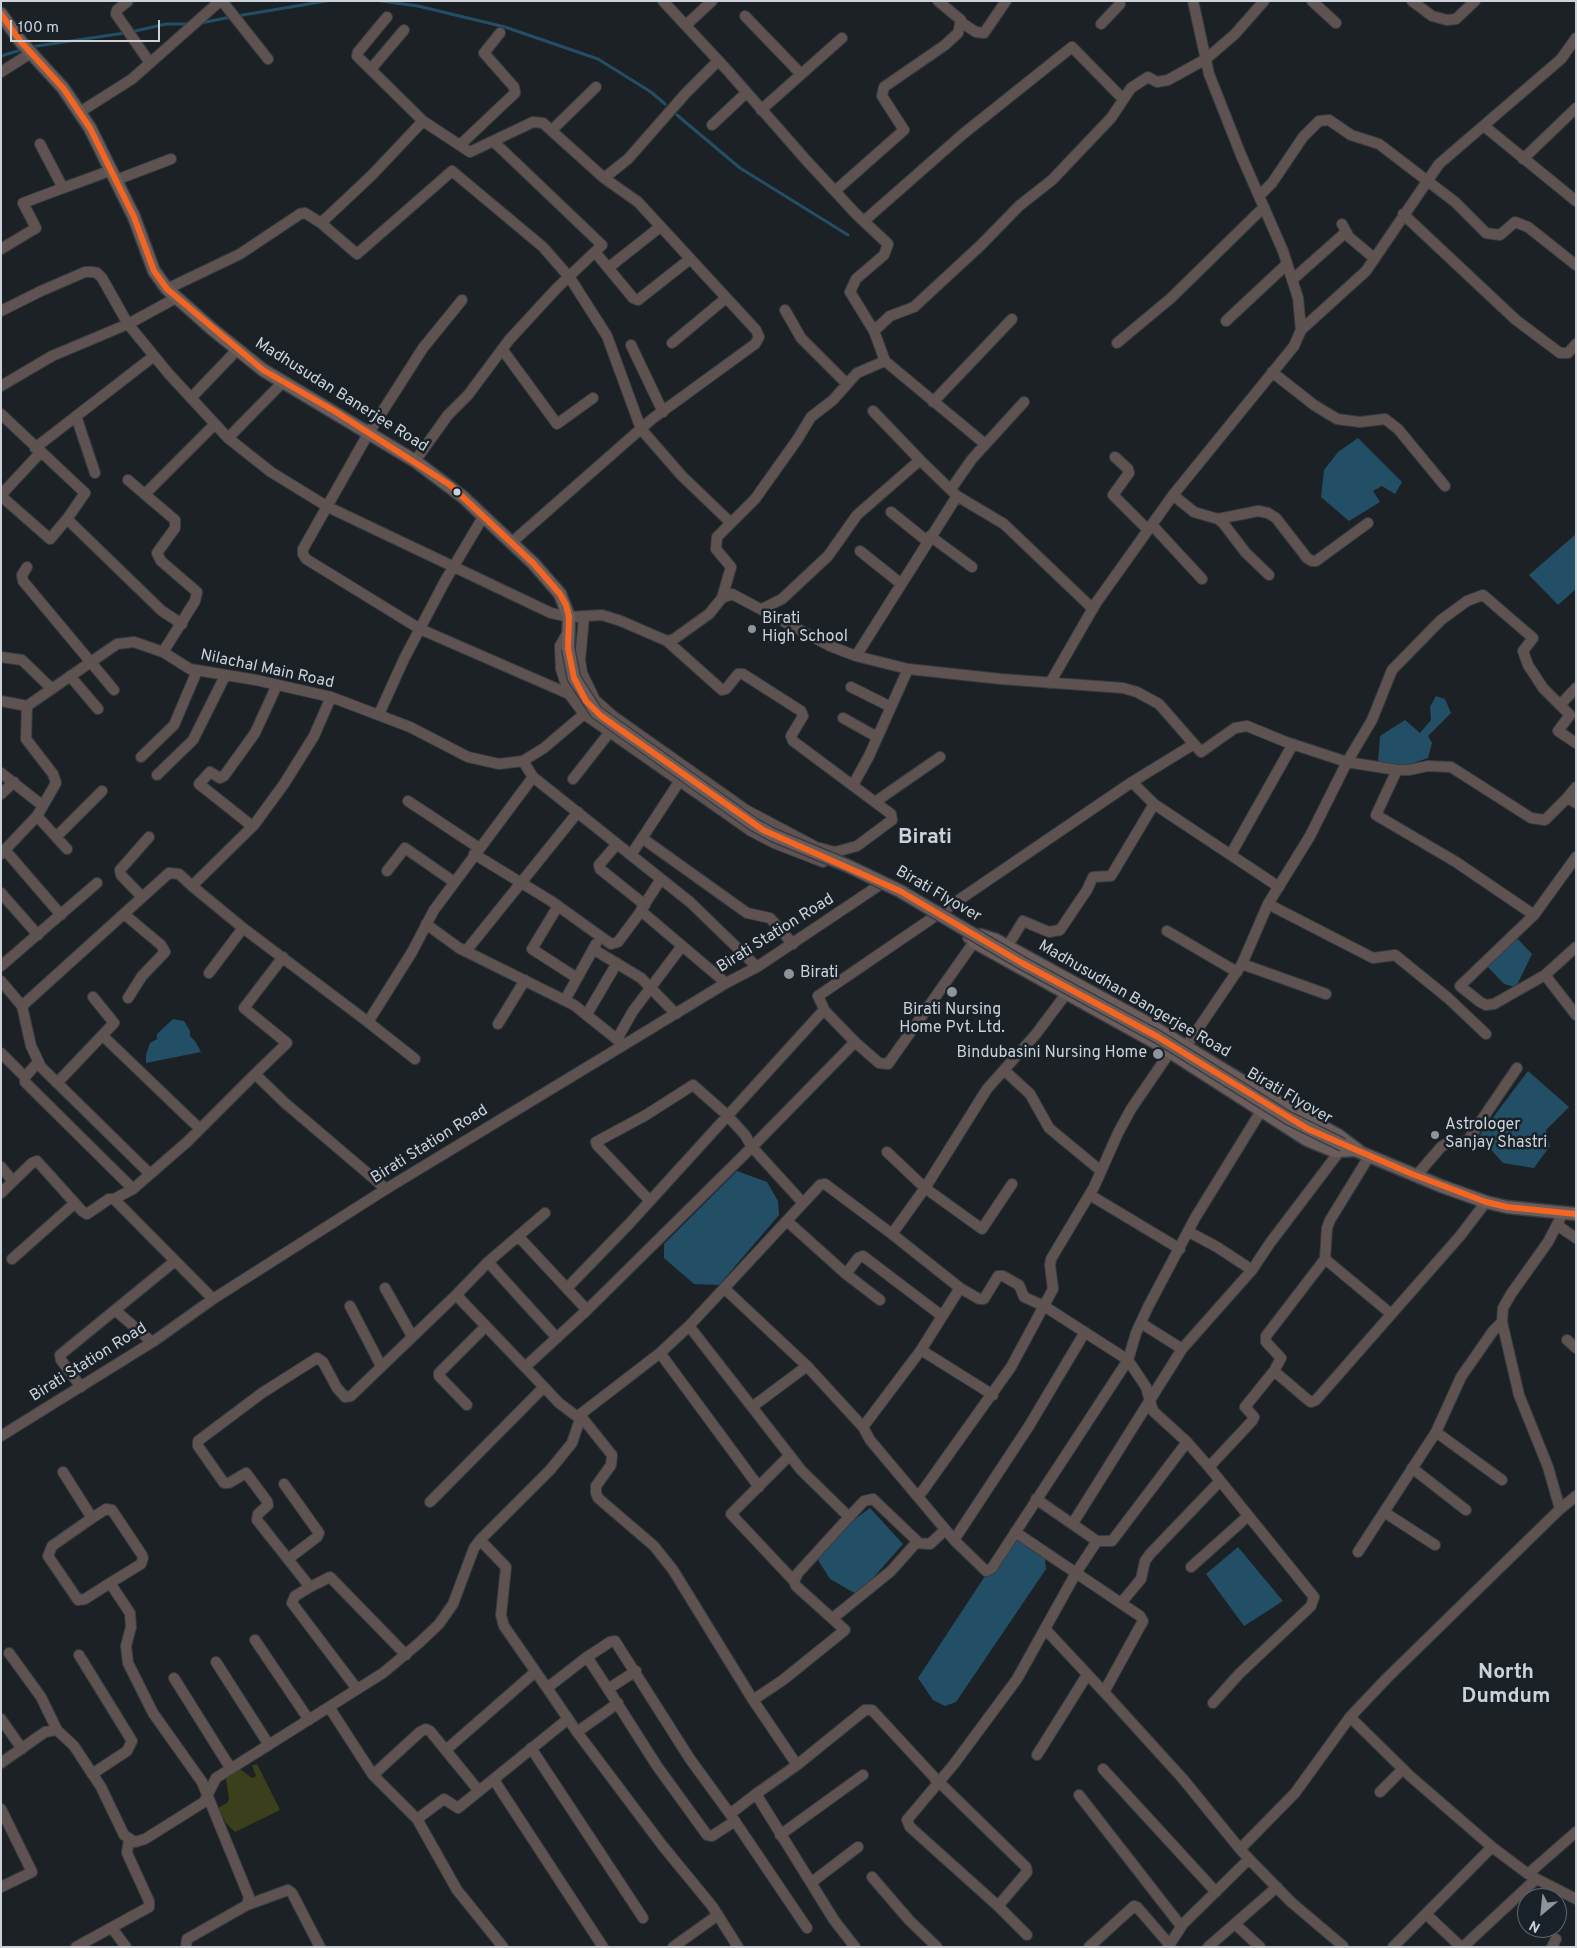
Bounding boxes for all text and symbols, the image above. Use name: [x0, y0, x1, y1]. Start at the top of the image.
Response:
scale bar: [12, 10, 162, 42]
text: 100 m: [18, 19, 59, 38]
street label: Madhusudan Banerjee Road: [251, 335, 431, 457]
unlabelled marker: [452, 487, 462, 497]
place label: Birati High School: [762, 610, 848, 648]
marker: Birati High School: [746, 623, 758, 635]
street label: Nilachal Main Road: [198, 646, 336, 694]
district label: Birati: [898, 826, 952, 852]
street label: Birati Flyover: [892, 863, 984, 927]
street label: Birati Station Road: [714, 890, 838, 978]
street label: Madhusudhan Bangerjee Road: [1035, 937, 1233, 1063]
place label: Birati: [800, 964, 838, 984]
marker: Birati: [782, 967, 796, 981]
marker: Birati Nursing Home Pvt. Ltd.: [945, 985, 959, 999]
place label: Birati Nursing Home Pvt. Ltd.: [899, 1001, 1005, 1039]
place label: Bindubasini Nursing Home: [957, 1044, 1147, 1064]
marker: Bindubasini Nursing Home: [1151, 1047, 1165, 1061]
street label: Birati Flyover: [1243, 1065, 1335, 1129]
street label: Birati Station Road: [368, 1101, 492, 1189]
place label: Astrologer Sanjay Shastri: [1445, 1116, 1547, 1154]
marker: Astrologer Sanjay Shastri: [1429, 1129, 1441, 1141]
street label: Birati Station Road: [27, 1319, 151, 1407]
district label: North Dumdum: [1462, 1661, 1550, 1711]
north arrow: [1517, 1888, 1567, 1938]
text: N: [1527, 1916, 1544, 1936]

